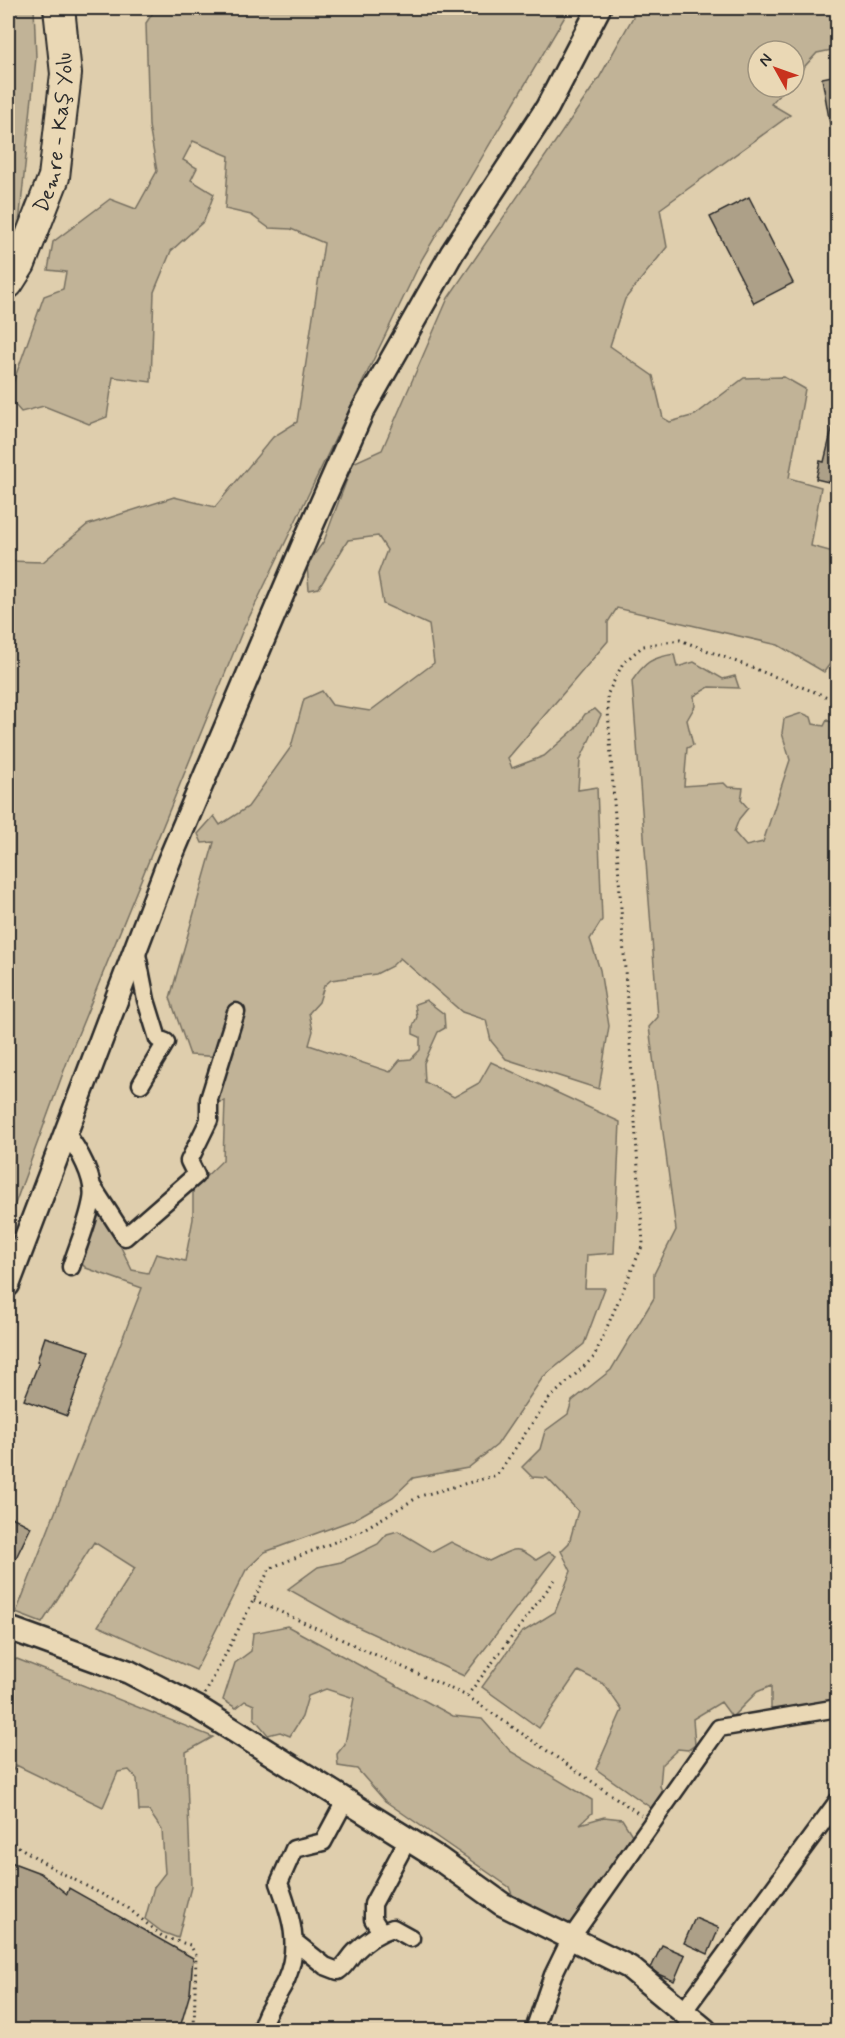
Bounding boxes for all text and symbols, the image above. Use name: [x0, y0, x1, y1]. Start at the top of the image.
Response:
north arrow: [746, 39, 806, 99]
text: N: [754, 49, 777, 71]
street label: Demre - Kaş Yolu: [27, 51, 80, 217]

